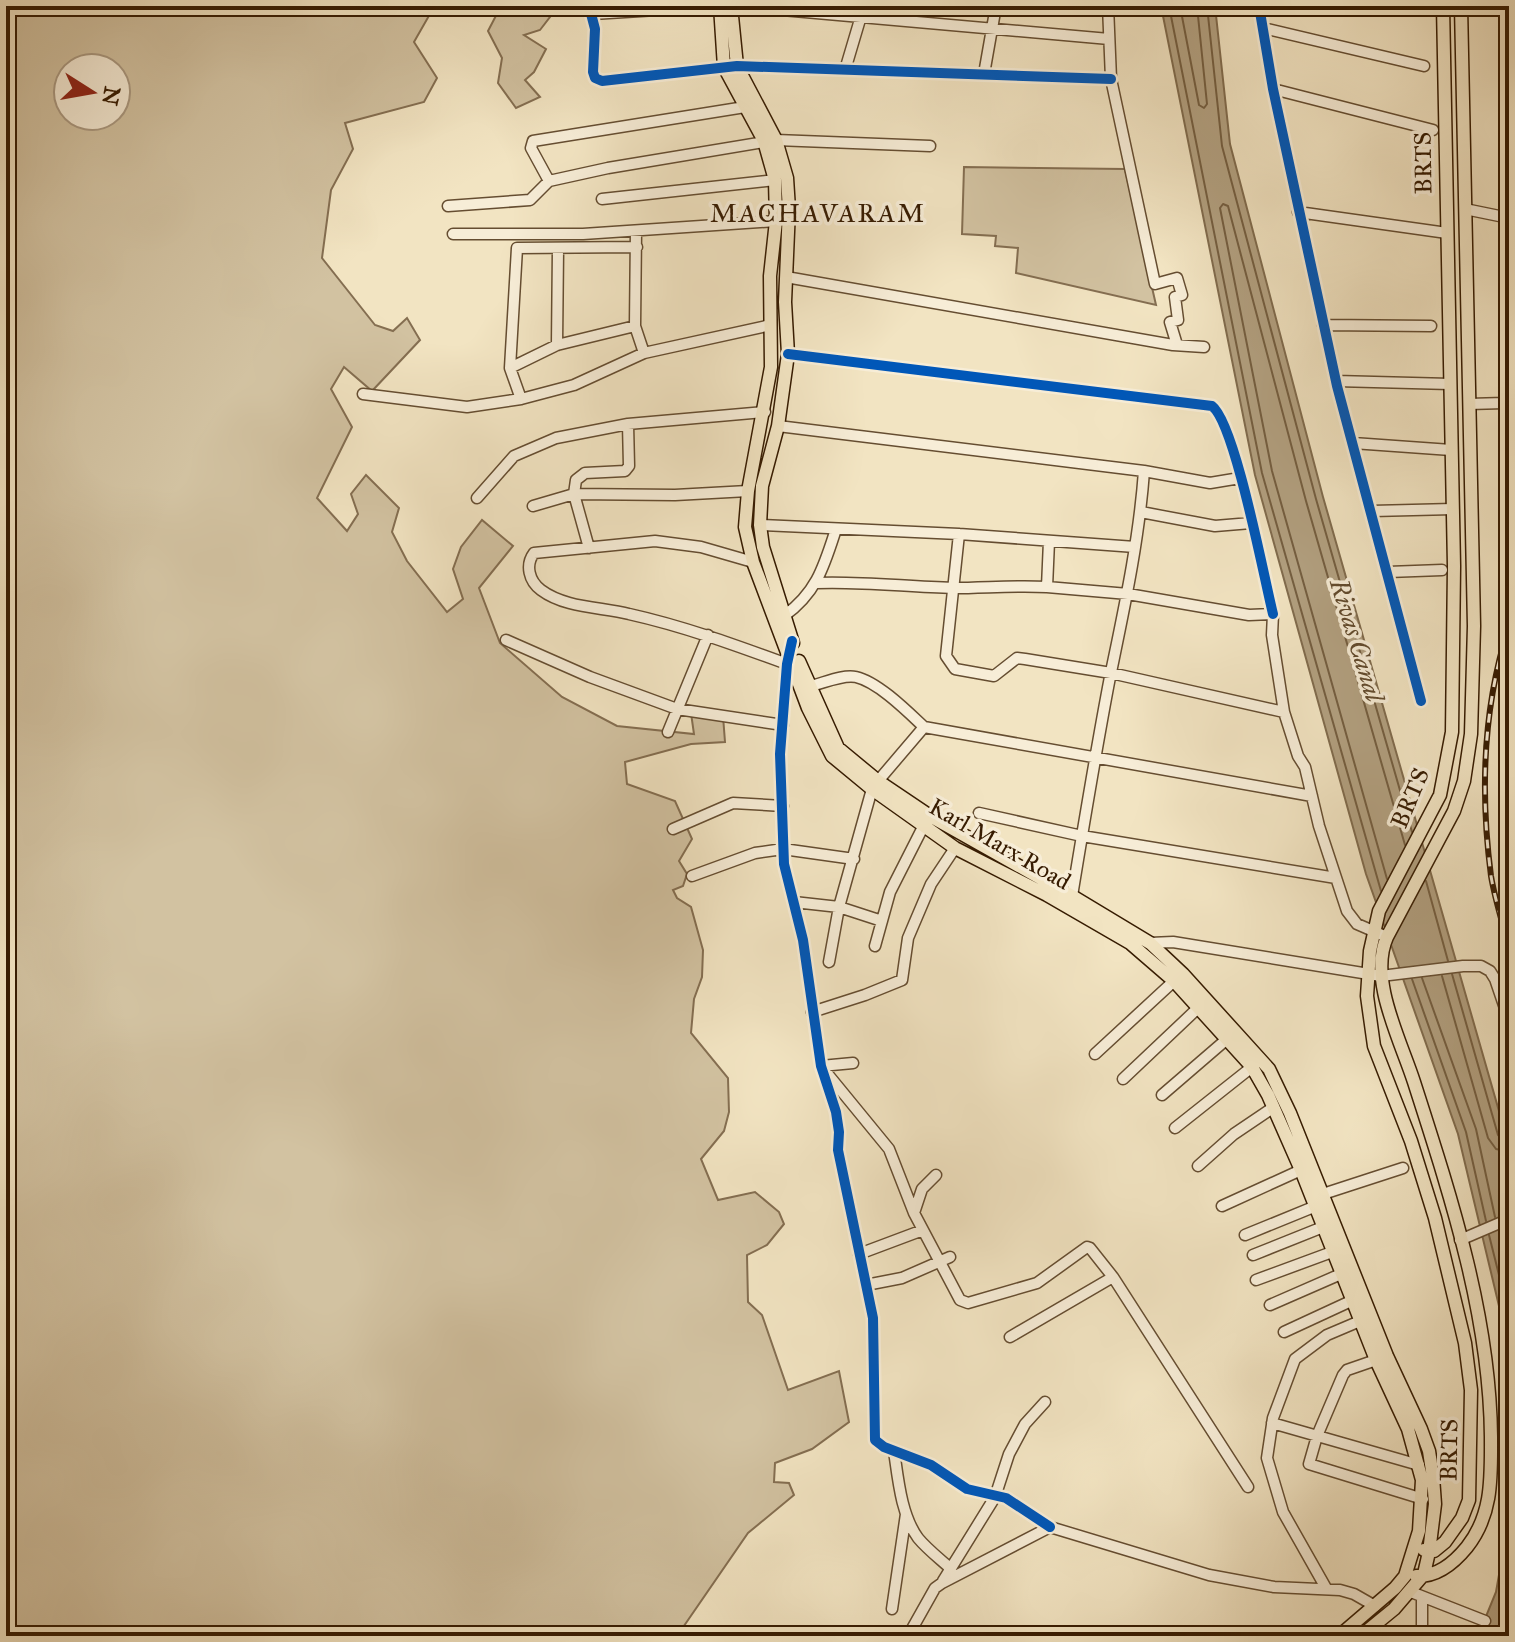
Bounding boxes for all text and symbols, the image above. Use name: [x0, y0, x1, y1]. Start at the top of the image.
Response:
north arrow: [52, 52, 132, 132]
text: N: [96, 84, 126, 108]
street label: BRTS: [1407, 131, 1439, 195]
district label: MACHAVARAM: [710, 197, 926, 229]
water label: Rivas Canal: [1323, 574, 1391, 707]
street label: BRTS: [1384, 763, 1436, 833]
street label: Karl Marx Road: [924, 791, 1076, 897]
street label: BRTS: [1433, 1418, 1465, 1482]

